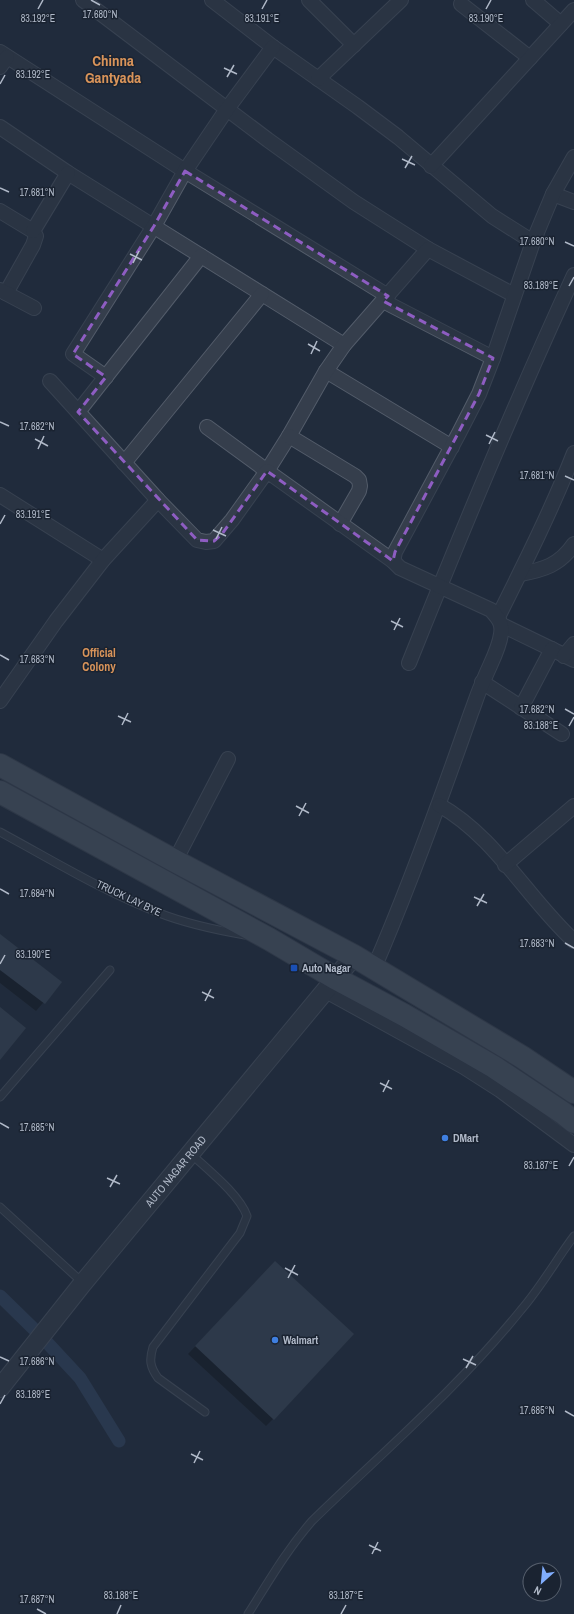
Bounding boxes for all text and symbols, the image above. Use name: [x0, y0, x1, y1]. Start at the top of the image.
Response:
text: 17.680°N: [83, 8, 118, 21]
text: 83.192°E: [21, 12, 55, 25]
text: 83.191°E: [245, 12, 279, 25]
text: 83.190°E: [469, 12, 503, 25]
district label: Chinna Gantyada: [85, 50, 141, 88]
text: 83.192°E: [16, 68, 50, 81]
text: 17.681°N: [20, 186, 55, 199]
text: 17.680°N: [520, 235, 555, 248]
text: 83.189°E: [524, 279, 558, 292]
text: 17.682°N: [20, 420, 55, 433]
text: 17.681°N: [520, 469, 555, 482]
text: 83.191°E: [16, 508, 50, 521]
district label: Official Colony: [82, 645, 116, 675]
text: 17.683°N: [20, 653, 55, 666]
text: 17.682°N: [520, 703, 555, 716]
text: 83.188°E: [524, 719, 558, 732]
street label: TRUCK LAY BYE: [94, 877, 164, 919]
text: 17.684°N: [20, 887, 55, 900]
text: 17.683°N: [520, 937, 555, 950]
text: 83.190°E: [16, 948, 50, 961]
place label: Auto Nagar: [302, 961, 351, 975]
marker: Auto Nagar: [289, 963, 299, 973]
text: 17.685°N: [20, 1121, 55, 1134]
place label: DMart: [453, 1131, 479, 1145]
street label: AUTO NAGAR ROAD: [141, 1133, 209, 1210]
marker: DMart: [440, 1133, 450, 1143]
text: 83.187°E: [524, 1159, 558, 1172]
place label: Walmart: [283, 1333, 318, 1347]
marker: Walmart: [270, 1335, 280, 1345]
text: 17.686°N: [20, 1355, 55, 1368]
text: 83.189°E: [16, 1388, 50, 1401]
text: 17.685°N: [520, 1404, 555, 1417]
north arrow: [522, 1562, 562, 1602]
text: N: [531, 1583, 544, 1599]
text: 83.188°E: [104, 1589, 138, 1602]
text: 83.187°E: [329, 1589, 363, 1602]
text: 17.687°N: [20, 1593, 55, 1606]

